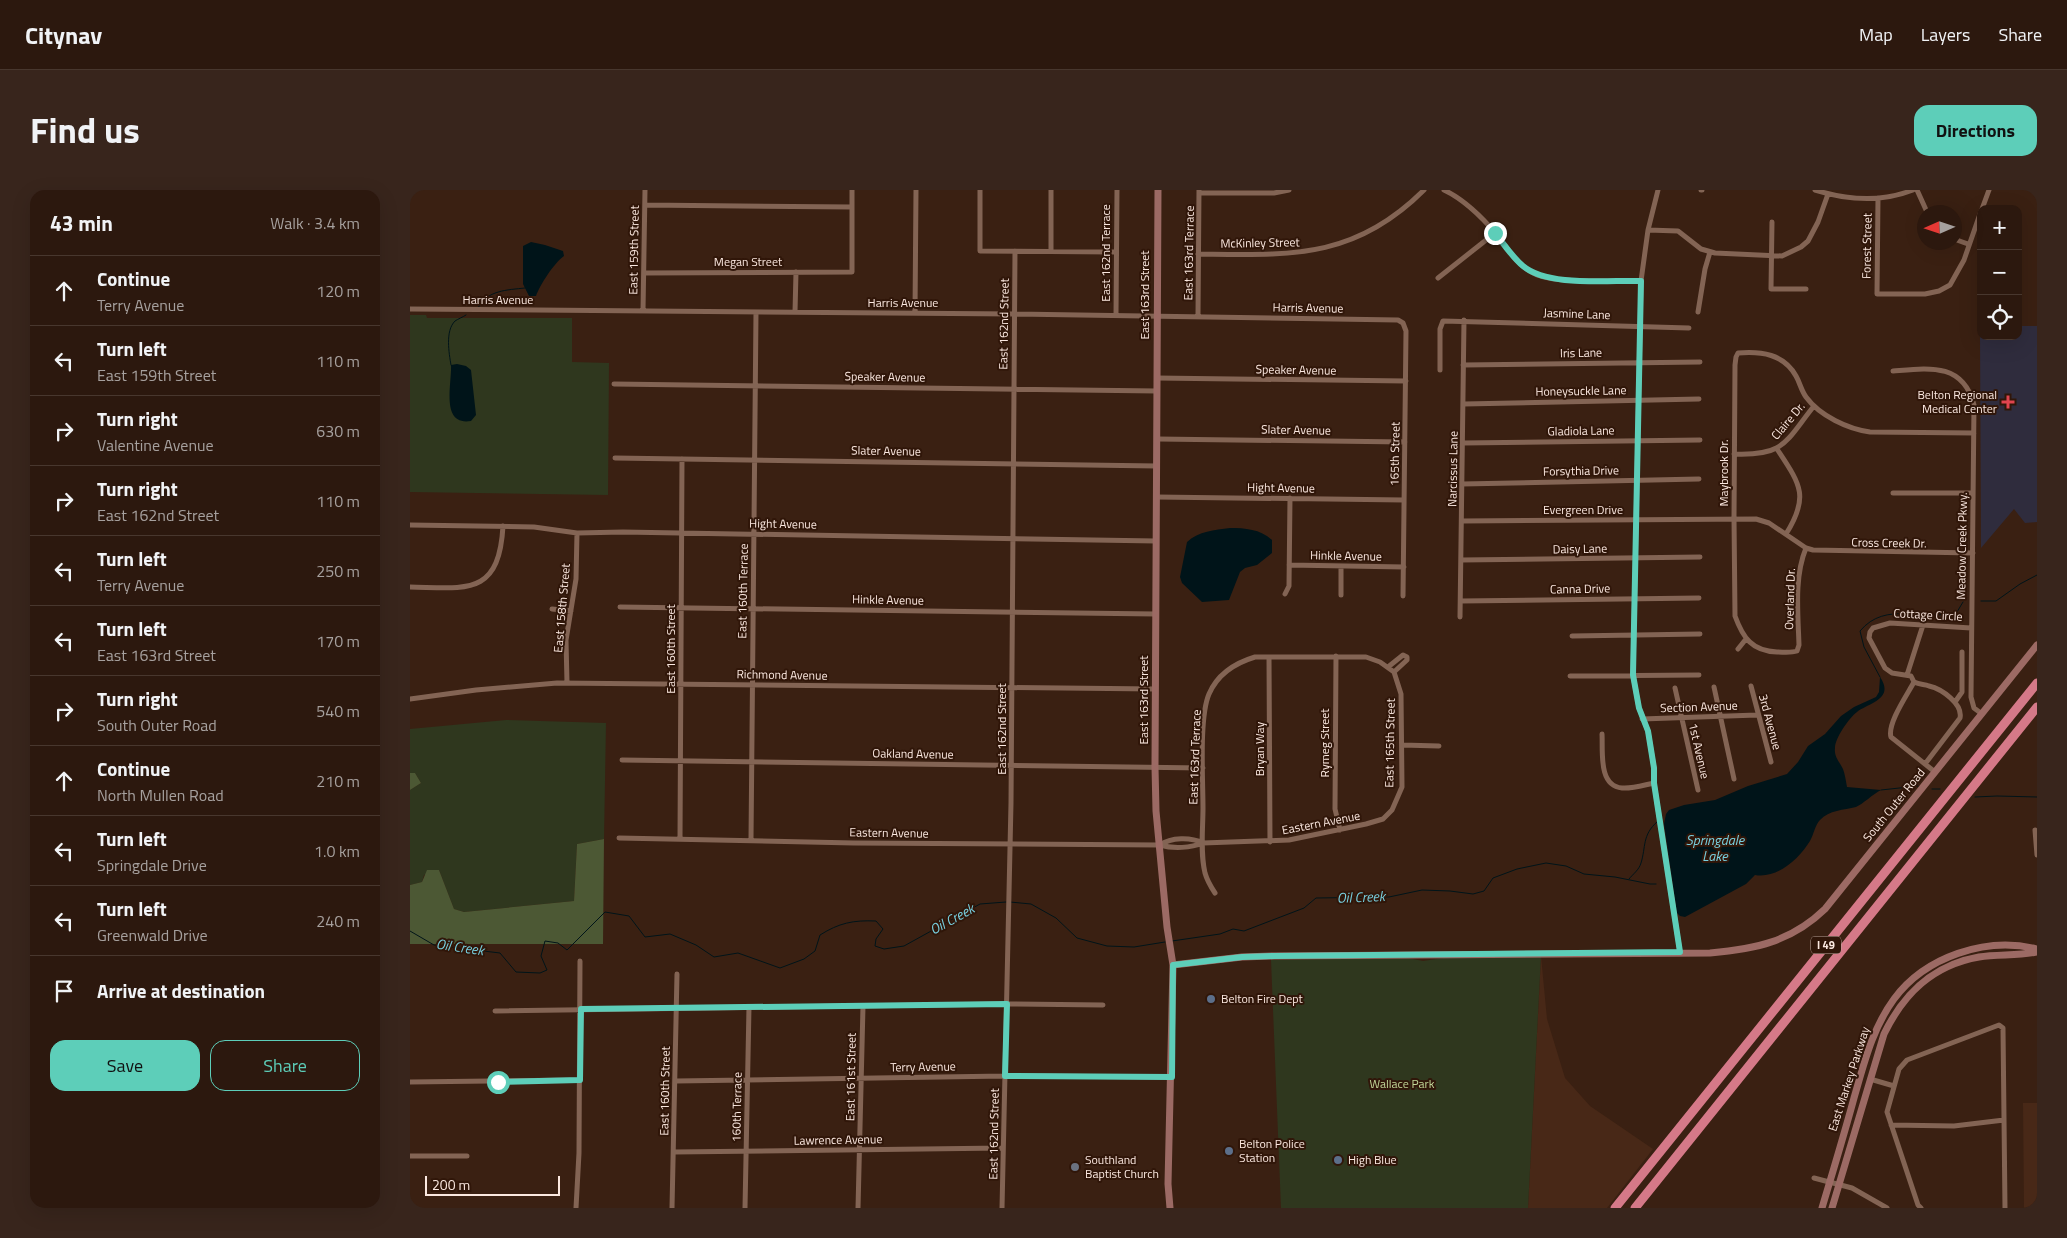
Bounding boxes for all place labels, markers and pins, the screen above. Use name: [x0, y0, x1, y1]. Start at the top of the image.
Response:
place label: Belton Regional Medical Center: [1917, 385, 1997, 418]
marker: Belton Regional Medical Center: [2001, 395, 2015, 409]
place label: Belton Fire Dept: [1221, 989, 1304, 1008]
marker: Belton Fire Dept: [1205, 993, 1217, 1005]
place label: Belton Police Station: [1239, 1134, 1305, 1167]
marker: Belton Police Station: [1223, 1145, 1235, 1157]
place label: Southland Baptist Church: [1085, 1150, 1159, 1183]
place label: High Blue: [1348, 1150, 1397, 1169]
marker: High Blue: [1332, 1154, 1344, 1166]
marker: Southland Baptist Church: [1069, 1161, 1081, 1173]

